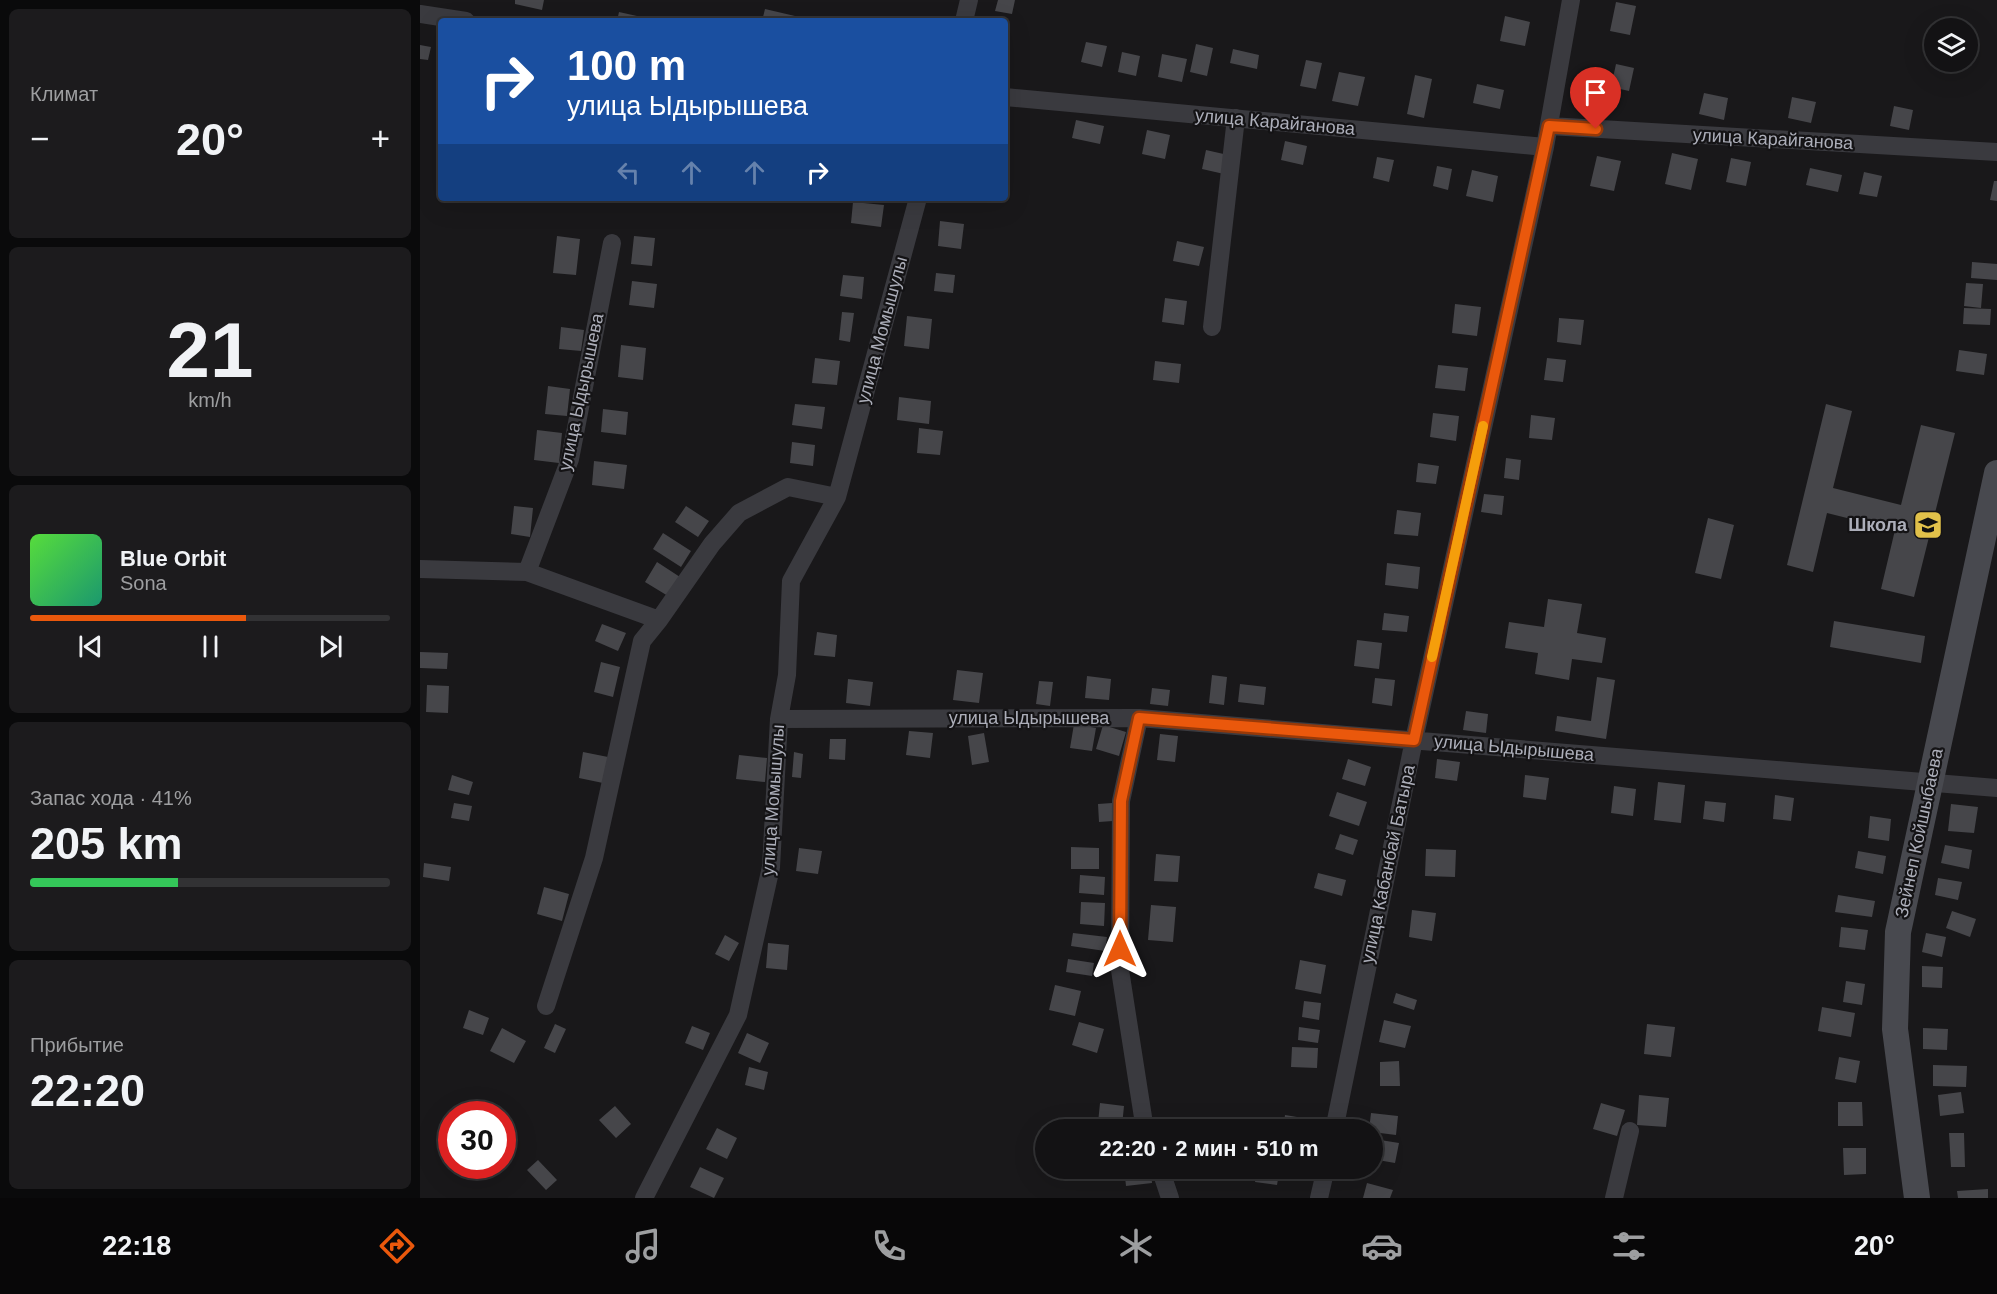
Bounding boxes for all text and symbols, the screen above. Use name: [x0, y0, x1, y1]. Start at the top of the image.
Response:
map controls: [1924, 18, 1978, 72]
button: layers: [1924, 18, 1978, 72]
icon: right: [468, 42, 546, 120]
text: 100 m: [567, 42, 686, 89]
pin: [1570, 67, 1621, 129]
icon: arrive: [1579, 76, 1612, 109]
text: Климат: [30, 83, 98, 105]
text: улица Ыдырышева: [567, 91, 808, 121]
street label: улица Карайганова: [1194, 105, 1357, 139]
text: 20°: [176, 114, 244, 165]
text: −: [30, 120, 49, 157]
text: +: [371, 120, 390, 157]
street label: улица Карайганова: [1692, 125, 1855, 153]
icon: left: [612, 156, 645, 189]
icon: ahead: [675, 156, 708, 189]
icon: ahead: [738, 156, 771, 189]
icon: right: [801, 156, 834, 189]
street label: улица Момышулы: [853, 254, 911, 406]
text: 21: [167, 306, 253, 394]
street label: улица Ыдырышева: [555, 310, 608, 473]
text: km/h: [188, 389, 232, 411]
school or university icon: Школа: [1912, 509, 1944, 541]
place label: Школа: [1848, 515, 1908, 535]
text: Blue Orbit: [120, 546, 226, 571]
text: Sona: [120, 572, 167, 594]
icon: previous: [74, 630, 107, 663]
icon: pause: [194, 630, 227, 663]
icon: next: [314, 630, 347, 663]
street label: улица Ыдырышева: [949, 708, 1110, 728]
street label: улица Момышулы: [758, 724, 788, 876]
street label: улица Ыдырышева: [1433, 731, 1596, 765]
street label: Зейнеп Койшыбаева: [1891, 745, 1947, 920]
street label: улица Кабанбай Батыра: [1357, 762, 1419, 965]
text: Запас хода · 41%: [30, 787, 192, 809]
text: 205 km: [30, 818, 183, 869]
position arrow: [1088, 917, 1152, 981]
text: Прибытие: [30, 1034, 124, 1056]
text: 22:20: [30, 1065, 145, 1116]
speed limit sign: 30: [438, 1101, 516, 1179]
text: 22:20 · 2 мин · 510 m: [1099, 1136, 1319, 1161]
icon: directions: [376, 1225, 418, 1267]
icon: music: [622, 1225, 664, 1267]
icon: phone: [868, 1225, 910, 1267]
icon: climate: [1115, 1225, 1157, 1267]
icon: car: [1361, 1225, 1403, 1267]
icon: filters: [1608, 1225, 1650, 1267]
text: 22:18: [102, 1231, 171, 1261]
text: 20°: [1854, 1231, 1895, 1261]

